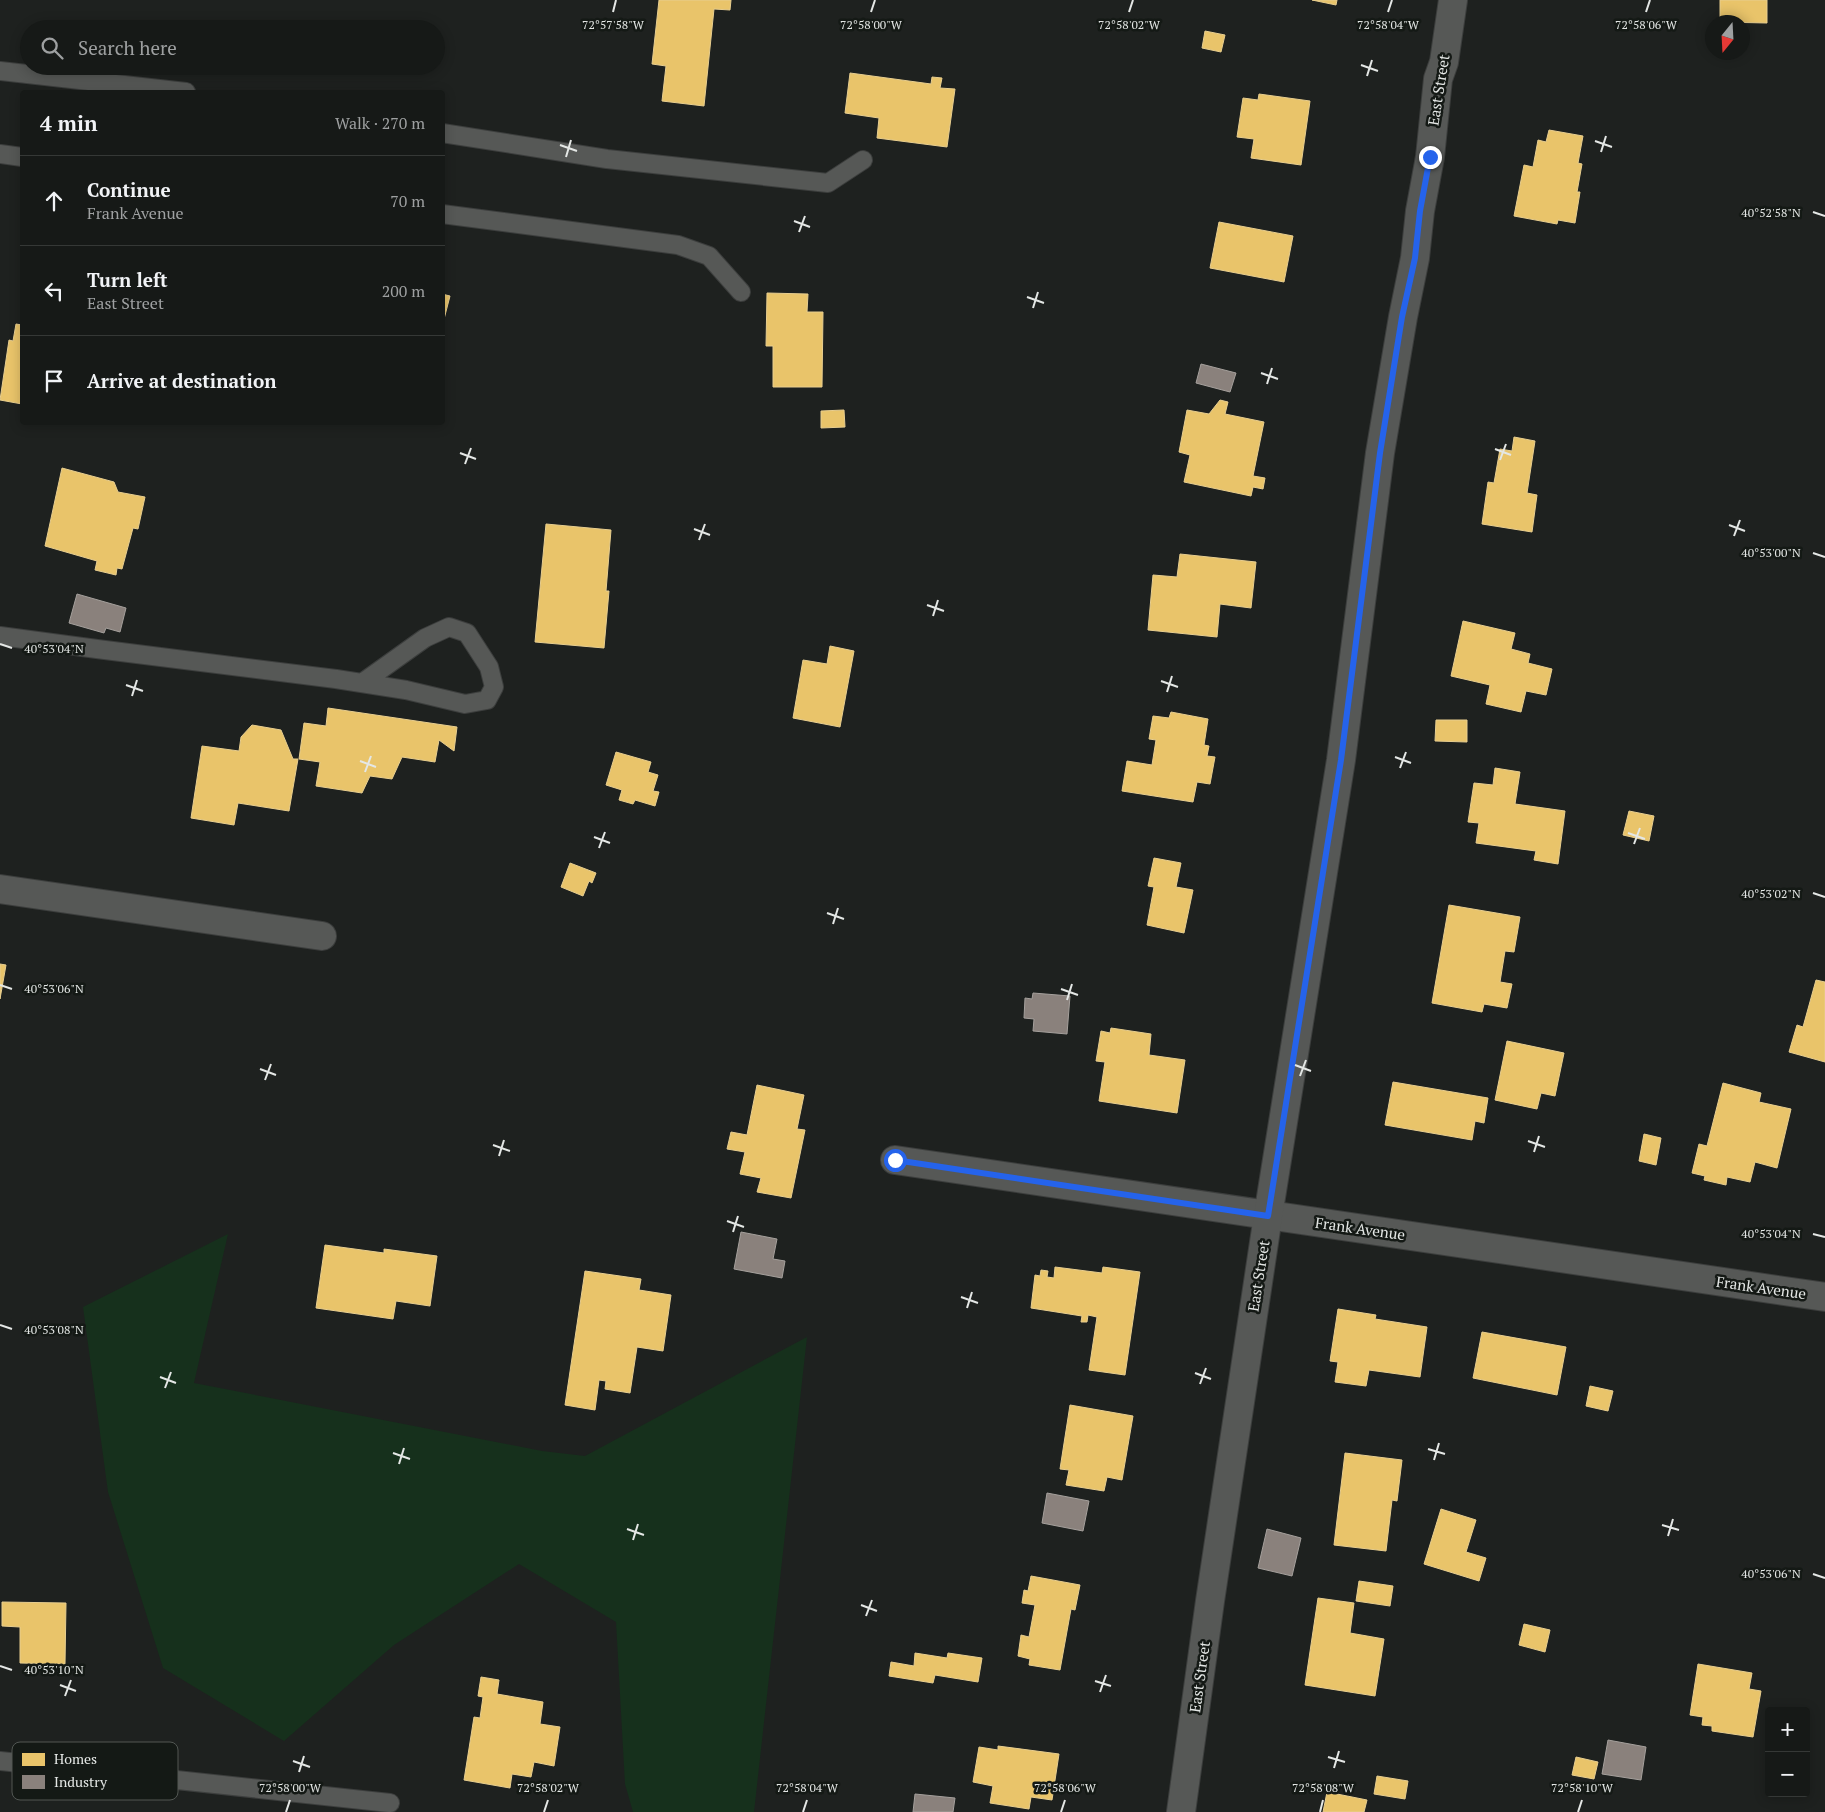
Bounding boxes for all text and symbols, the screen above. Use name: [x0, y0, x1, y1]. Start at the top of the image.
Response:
north arrow: [1705, 15, 1750, 60]
text: 72°57'58"W: [582, 17, 645, 32]
text: 72°58'00"W: [840, 17, 903, 32]
text: 72°58'02"W: [1098, 17, 1161, 32]
text: 72°58'04"W: [1357, 17, 1420, 32]
text: 72°58'06"W: [1615, 17, 1678, 32]
search box: [20, 20, 445, 75]
icon: search: [38, 34, 66, 62]
text: Search here: [78, 35, 177, 60]
street label: East Street: [1423, 52, 1454, 127]
text: 4 min: [40, 109, 97, 137]
text: Walk · 270 m: [335, 112, 425, 134]
route end: [1419, 146, 1442, 169]
text: Continue: [87, 177, 171, 202]
icon: ahead: [40, 187, 68, 215]
text: 70 m: [390, 190, 425, 212]
text: Frank Avenue: [87, 202, 184, 224]
text: 40°52'58"N: [1741, 205, 1801, 220]
text: Turn left: [87, 267, 168, 292]
icon: left: [40, 277, 68, 305]
text: 200 m: [382, 280, 425, 302]
text: East Street: [87, 292, 164, 314]
icon: arrive: [40, 367, 68, 395]
text: Arrive at destination: [87, 368, 276, 393]
text: 40°53'00"N: [1741, 545, 1801, 560]
text: 40°53'04"N: [24, 641, 84, 656]
text: 40°53'02"N: [1741, 886, 1801, 901]
text: 40°53'06"N: [24, 981, 84, 996]
route start: [884, 1149, 907, 1172]
street label: Frank Avenue: [1314, 1212, 1406, 1244]
text: 40°53'04"N: [1741, 1226, 1801, 1241]
street label: East Street: [1243, 1238, 1274, 1313]
street label: Frank Avenue: [1715, 1271, 1807, 1303]
text: 40°53'08"N: [24, 1322, 84, 1337]
text: 40°53'06"N: [1741, 1566, 1801, 1581]
street label: East Street: [1184, 1639, 1214, 1714]
text: 40°53'10"N: [24, 1662, 84, 1677]
map controls: [1765, 1707, 1810, 1797]
button: +: [1765, 1707, 1810, 1752]
legend: [12, 1742, 178, 1800]
text: Homes: [54, 1749, 97, 1768]
button: −: [1765, 1752, 1810, 1797]
text: Industry: [54, 1772, 108, 1791]
text: 72°58'00"W: [259, 1780, 322, 1795]
text: 72°58'02"W: [517, 1780, 580, 1795]
text: 72°58'04"W: [776, 1780, 839, 1795]
text: 72°58'06"W: [1034, 1780, 1097, 1795]
text: 72°58'08"W: [1292, 1780, 1355, 1795]
text: 72°58'10"W: [1551, 1780, 1614, 1795]

